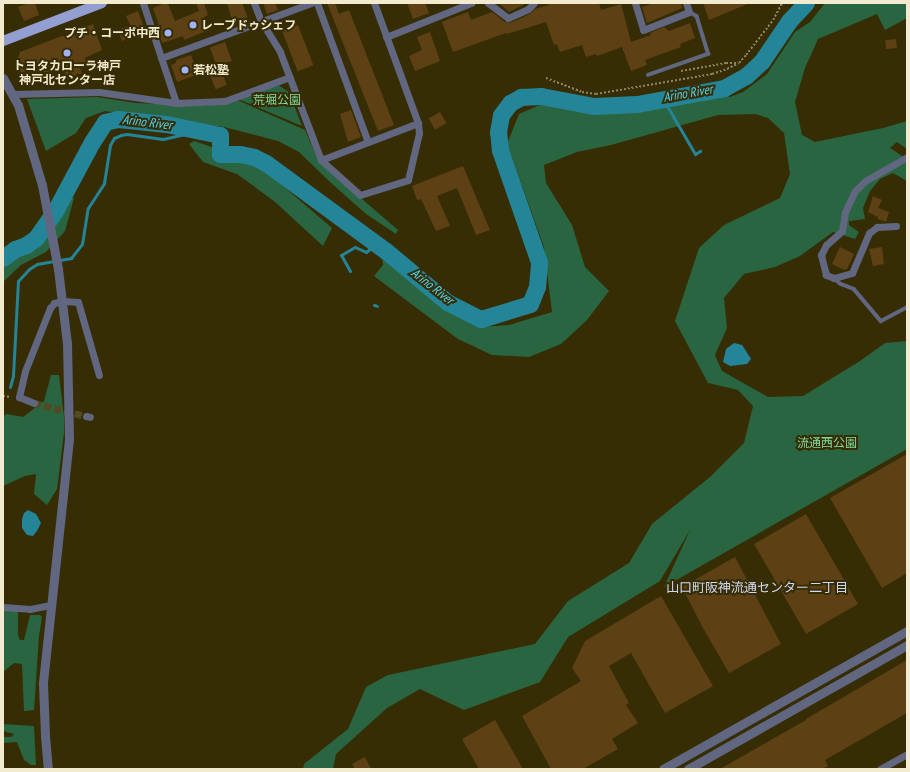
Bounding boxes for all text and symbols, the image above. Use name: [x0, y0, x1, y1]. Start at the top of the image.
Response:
place label: レーブドゥシェフ: [201, 18, 297, 32]
marker: レーブドゥシェフ: [188, 20, 198, 30]
place label: プチ・コーポ中西: [64, 26, 160, 40]
marker: プチ・コーポ中西: [163, 28, 173, 38]
marker: トヨタカローラ神戸 神戸北センター店: [62, 48, 72, 58]
place label: トヨタカローラ神戸 神戸北センター店: [13, 59, 121, 87]
place label: 若松塾: [193, 63, 229, 77]
marker: 若松塾: [180, 65, 190, 75]
water label: Arino River: [662, 82, 714, 106]
park label: 荒堀公園: [253, 93, 301, 107]
water label: Arino River: [121, 112, 173, 134]
water label: Arino River: [408, 266, 456, 308]
park label: 流通西公園: [797, 436, 857, 450]
district label: 山口町阪神流通センター二丁目: [666, 580, 848, 596]

